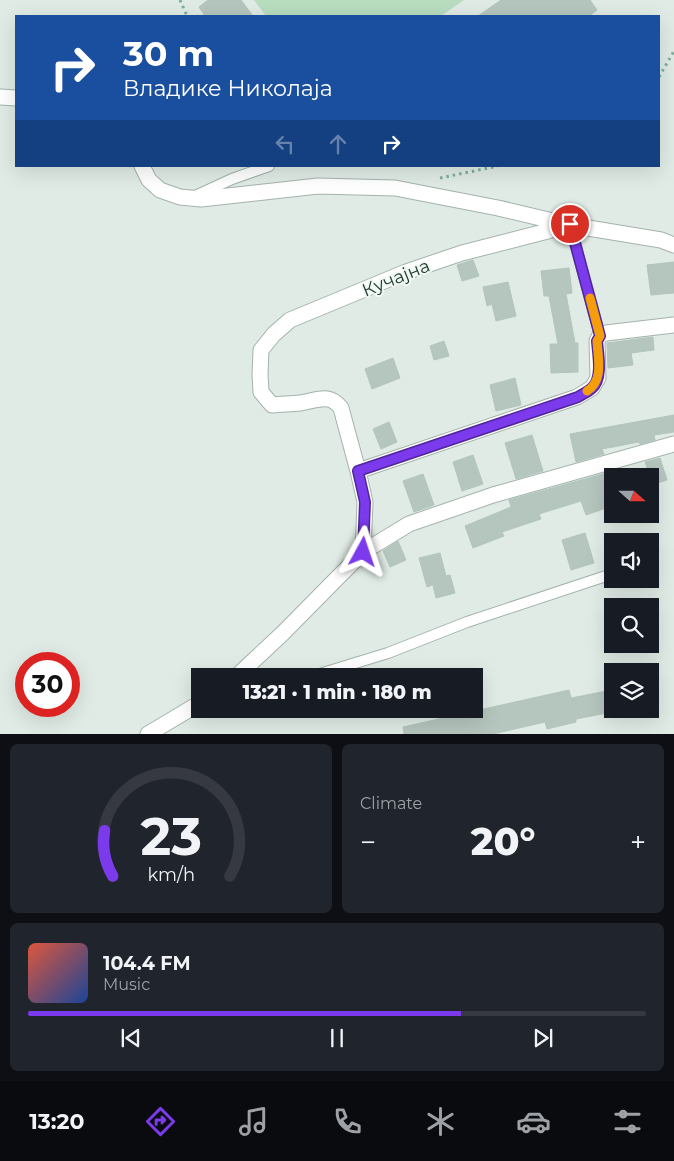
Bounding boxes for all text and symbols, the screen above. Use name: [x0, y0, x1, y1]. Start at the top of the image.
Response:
text: 30 m: [123, 32, 214, 75]
icon: right: [40, 35, 105, 100]
text: Владике Николаја: [123, 75, 333, 102]
icon: left: [271, 130, 299, 158]
icon: ahead: [324, 130, 352, 158]
icon: right: [377, 130, 405, 158]
pin: [549, 203, 591, 245]
icon: arrive: [556, 210, 584, 238]
street label: Кучајна: [359, 254, 433, 302]
north arrow: [604, 468, 659, 522]
map controls: [604, 468, 659, 718]
position arrow: [336, 525, 388, 577]
button: sound: [604, 533, 659, 588]
button: search: [604, 598, 659, 653]
speed limit sign: 30: [15, 652, 80, 717]
button: layers: [604, 663, 659, 718]
text: 13:21 · 1 min · 180 m: [242, 681, 432, 704]
text: Climate: [360, 794, 422, 813]
text: 23: [140, 805, 202, 868]
text: 20°: [471, 818, 535, 865]
text: −: [360, 825, 376, 859]
text: +: [630, 825, 646, 859]
text: km/h: [147, 864, 195, 885]
text: 104.4 FM: [103, 952, 191, 975]
text: Music: [103, 975, 150, 994]
icon: previous: [117, 1024, 145, 1052]
icon: pause: [323, 1024, 351, 1052]
icon: next: [529, 1024, 557, 1052]
icon: directions: [143, 1104, 178, 1139]
icon: music: [236, 1104, 271, 1139]
icon: phone: [330, 1104, 365, 1139]
icon: climate: [423, 1104, 458, 1139]
icon: car: [516, 1104, 551, 1139]
icon: filters: [610, 1104, 645, 1139]
text: 13:20: [29, 1108, 85, 1135]

